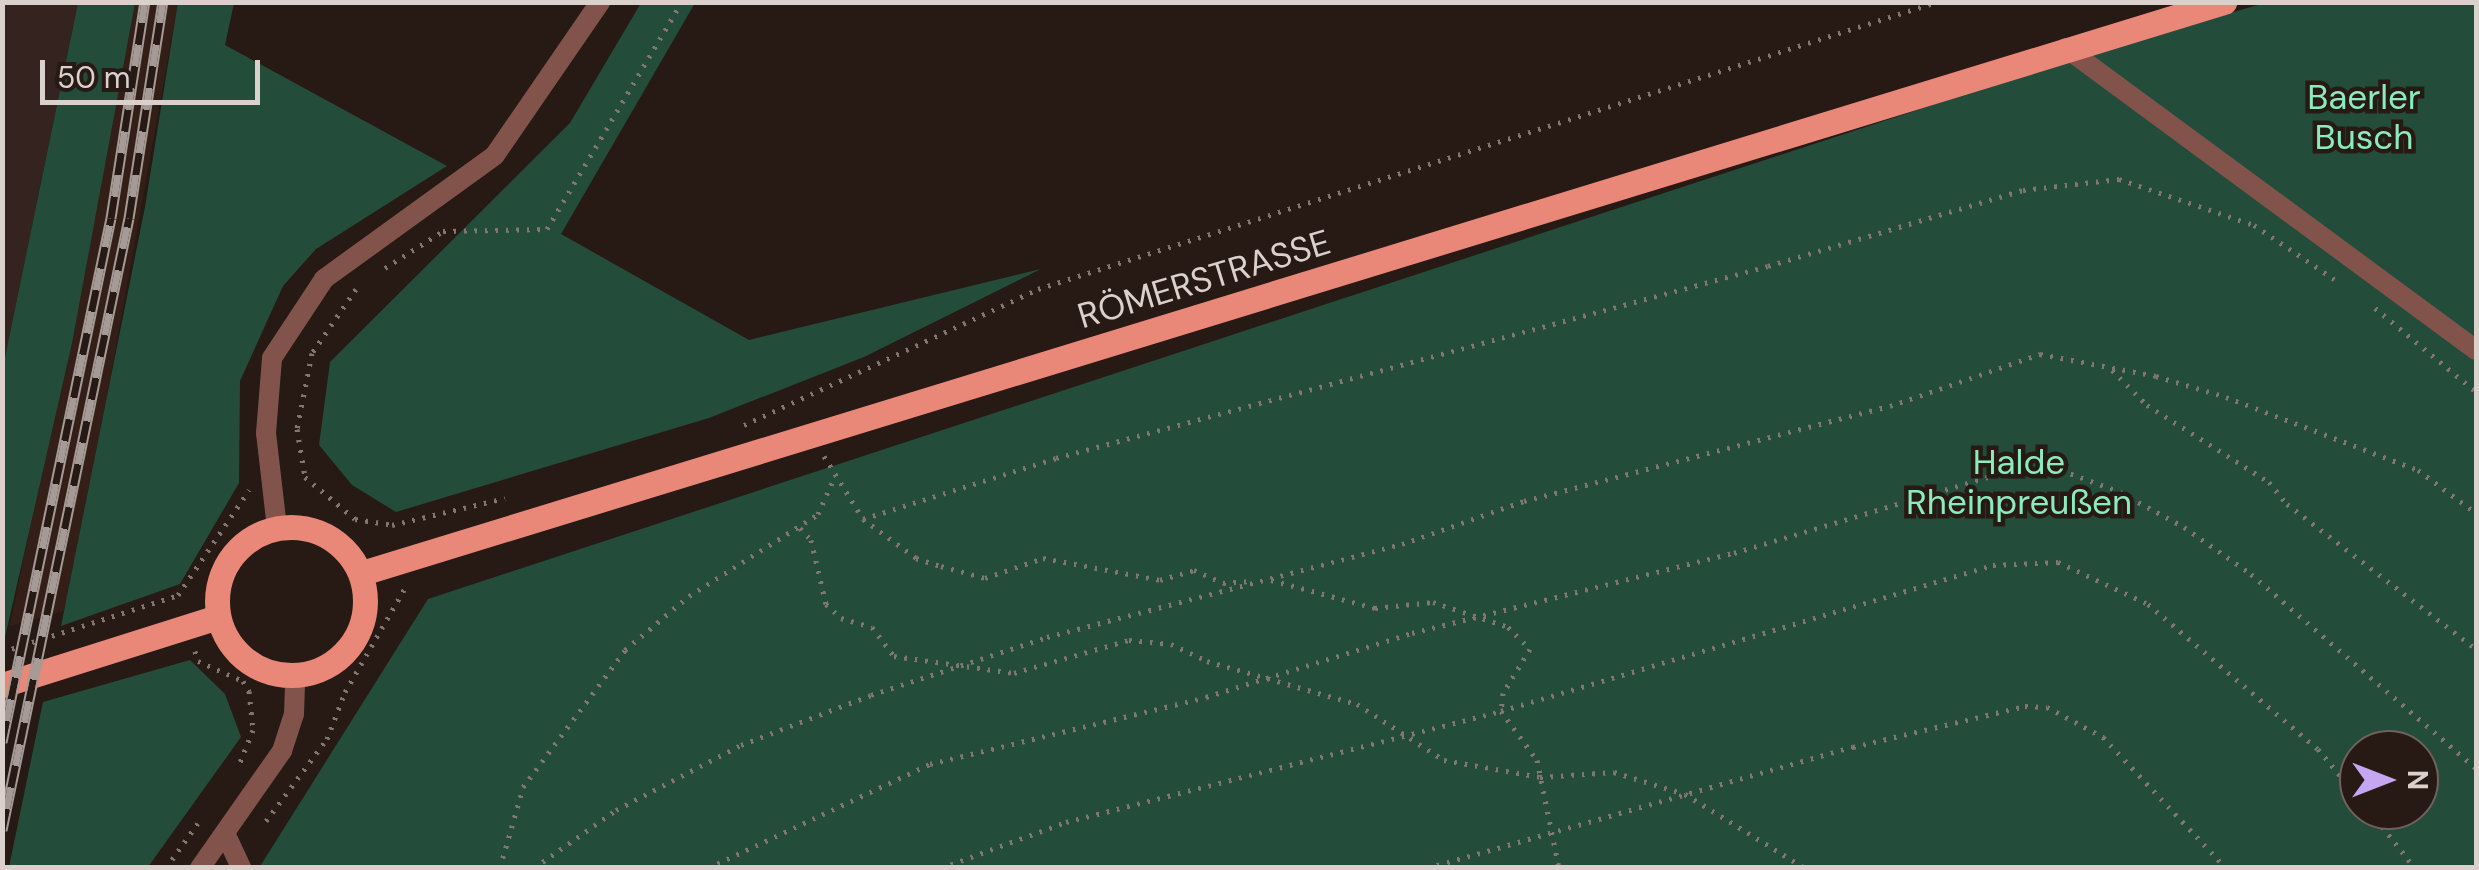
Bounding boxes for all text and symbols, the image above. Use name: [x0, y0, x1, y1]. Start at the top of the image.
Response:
scale bar: [45, 40, 265, 102]
text: 50 m: [57, 58, 131, 97]
park label: Baerler Busch: [2307, 76, 2421, 158]
street label: RÖMERSTRASSE: [1073, 221, 1335, 337]
park label: Halde Rheinpreußen: [1906, 441, 2132, 523]
north arrow: [2339, 730, 2439, 830]
text: N: [2399, 770, 2436, 790]

